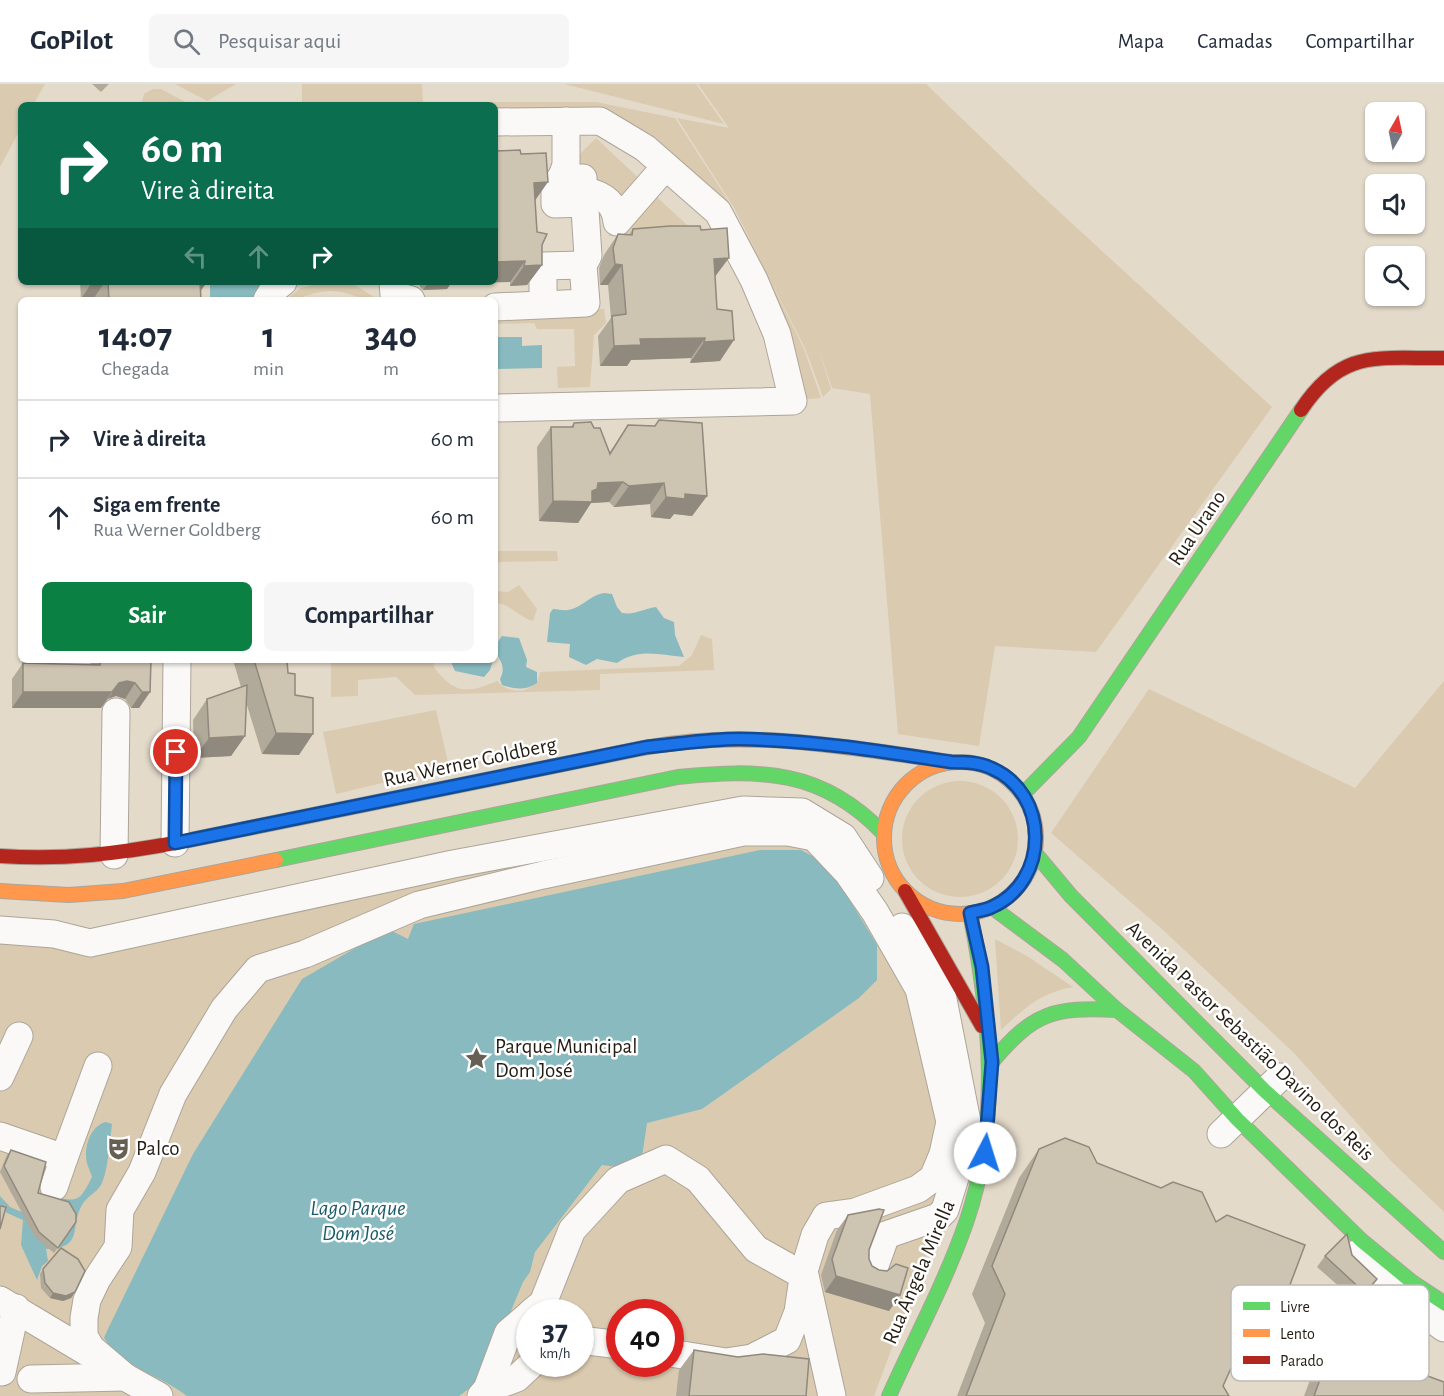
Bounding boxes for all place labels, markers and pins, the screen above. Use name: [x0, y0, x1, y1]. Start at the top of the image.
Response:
pin: [150, 726, 201, 777]
place label: Parque Municipal Dom José: [495, 1036, 638, 1081]
place icon: Parque Municipal Dom José: [464, 1045, 490, 1071]
theatre icon: Palco: [105, 1135, 131, 1161]
place label: Palco: [136, 1138, 180, 1159]

